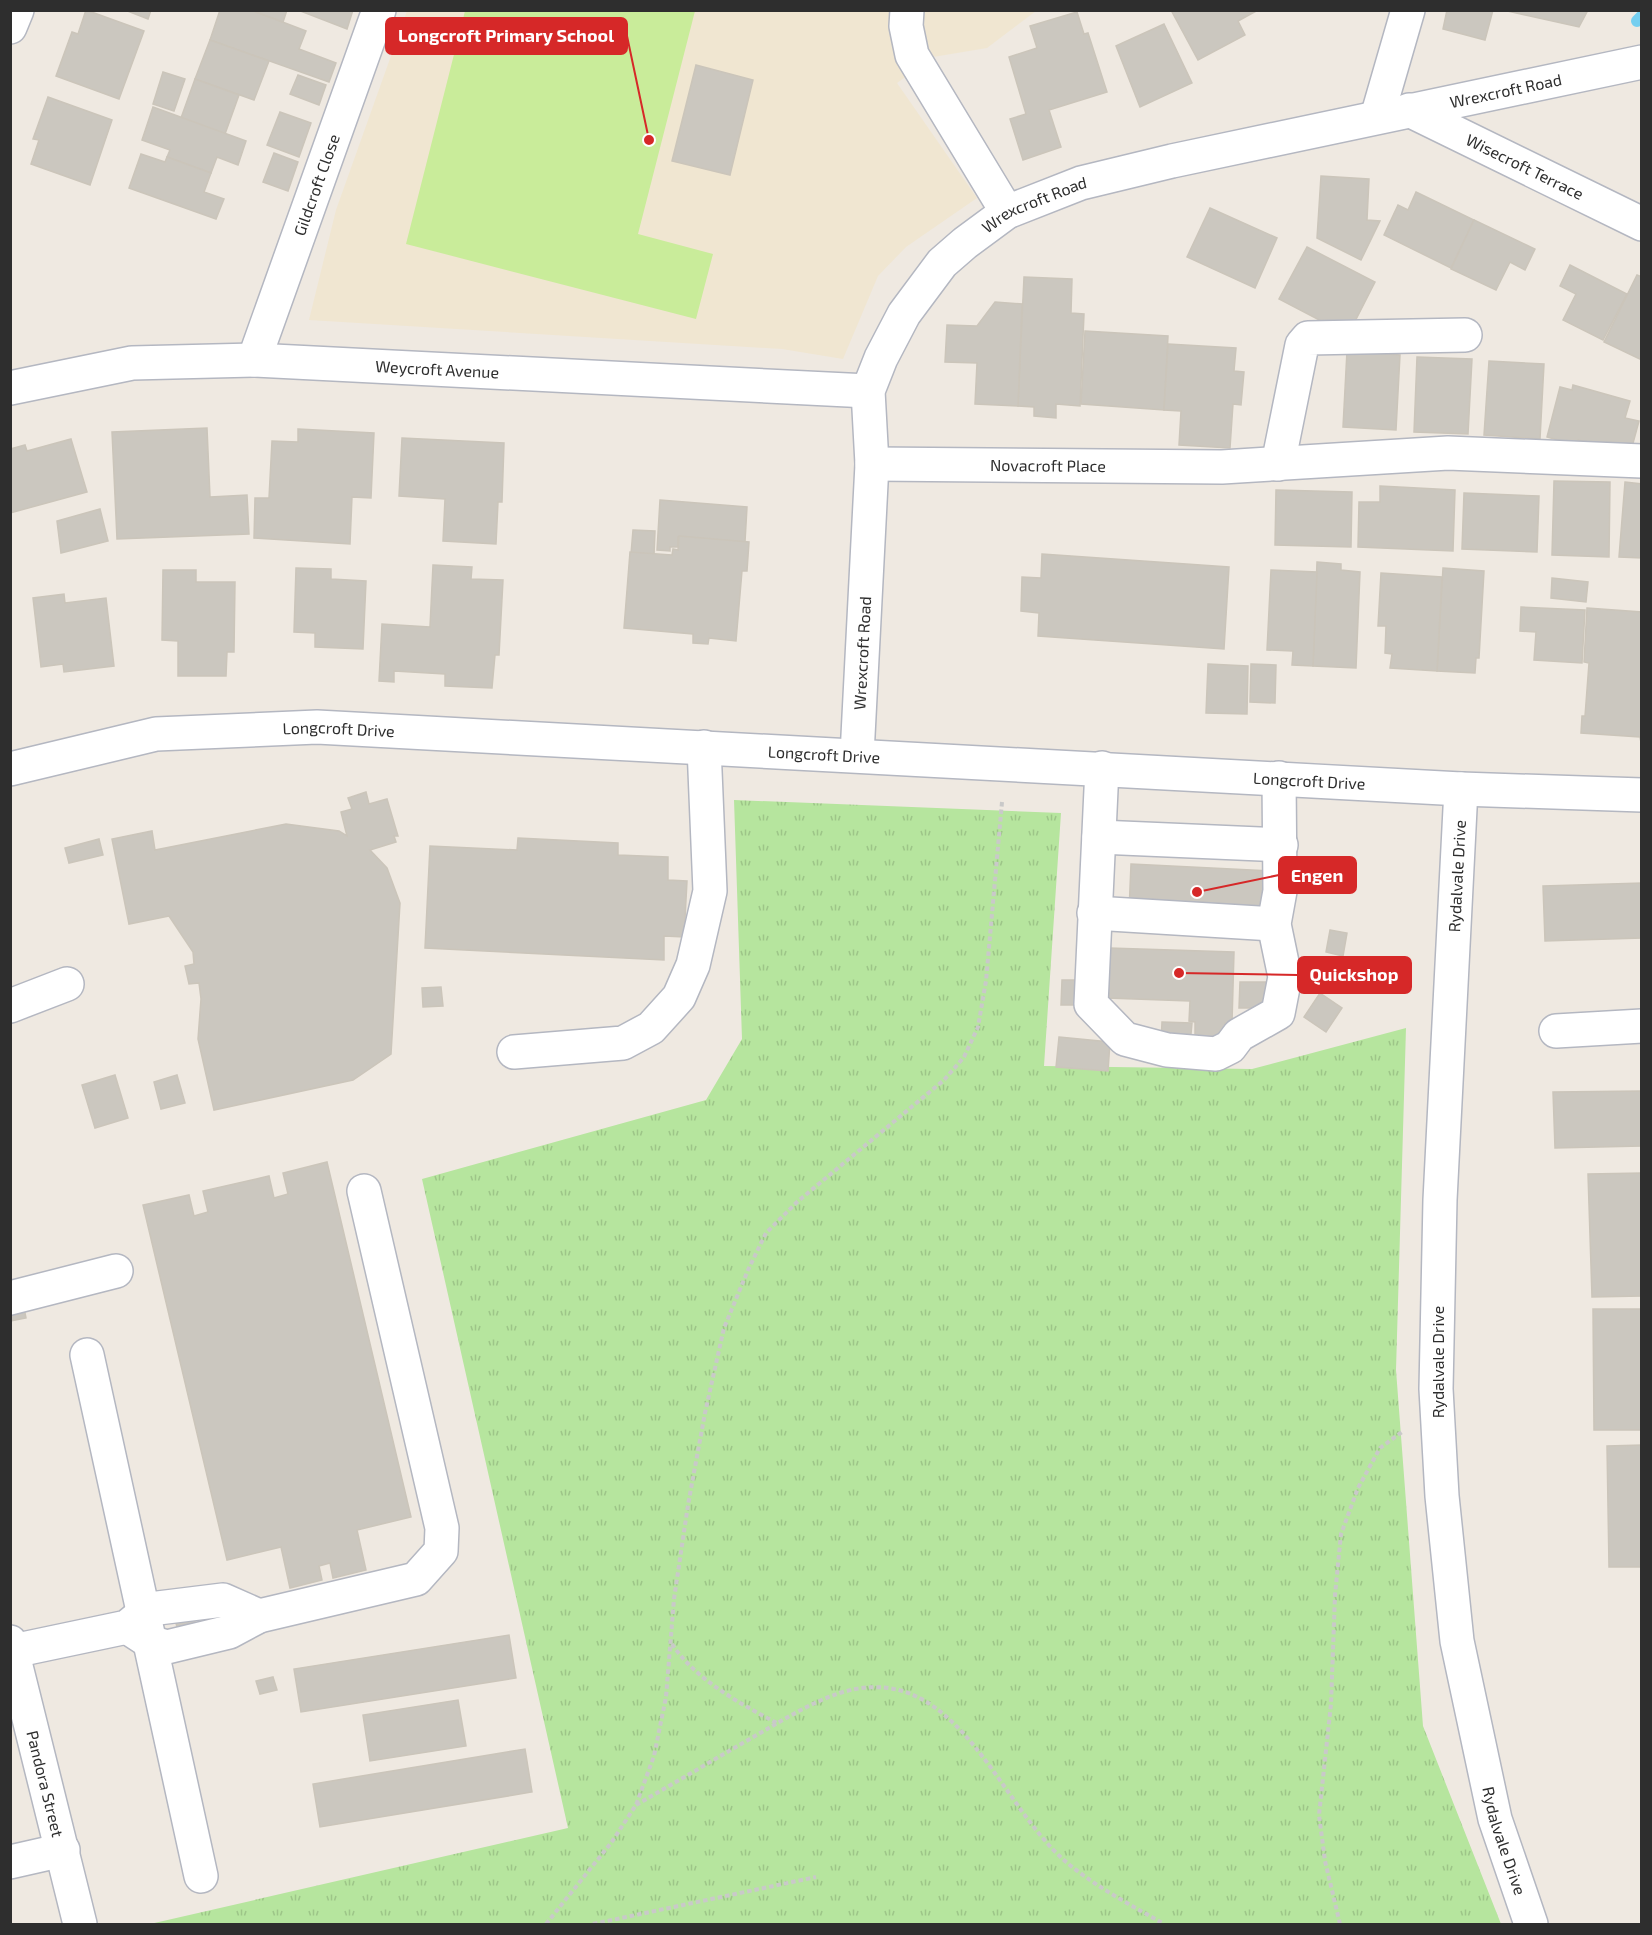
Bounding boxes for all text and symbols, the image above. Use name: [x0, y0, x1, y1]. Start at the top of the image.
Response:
callout: Longcroft Primary School: [386, 18, 627, 54]
text: Longcroft Primary School: [398, 24, 614, 46]
street label: Wrexcroft Road: [1448, 69, 1563, 111]
street label: Wisecroft Terrace: [1463, 129, 1587, 203]
street label: Gildcroft Close: [289, 131, 343, 238]
street label: Wrexcroft Road: [978, 172, 1089, 236]
street label: Weycroft Avenue: [375, 356, 500, 381]
street label: Novacroft Place: [990, 455, 1106, 475]
street label: Wrexcroft Road: [849, 596, 874, 710]
street label: Longcroft Drive: [282, 717, 395, 740]
street label: Longcroft Drive: [767, 741, 881, 767]
street label: Longcroft Drive: [1253, 768, 1366, 793]
street label: Rydalvale Drive: [1444, 819, 1469, 933]
callout: Engen: [1279, 857, 1356, 893]
text: Engen: [1291, 864, 1343, 886]
callout: Quickshop: [1298, 957, 1411, 993]
text: Quickshop: [1309, 963, 1399, 985]
street label: Rydalvale Drive: [1428, 1306, 1447, 1418]
street label: Pandora Street: [23, 1728, 68, 1839]
street label: Rydalvale Drive: [1479, 1785, 1530, 1897]

